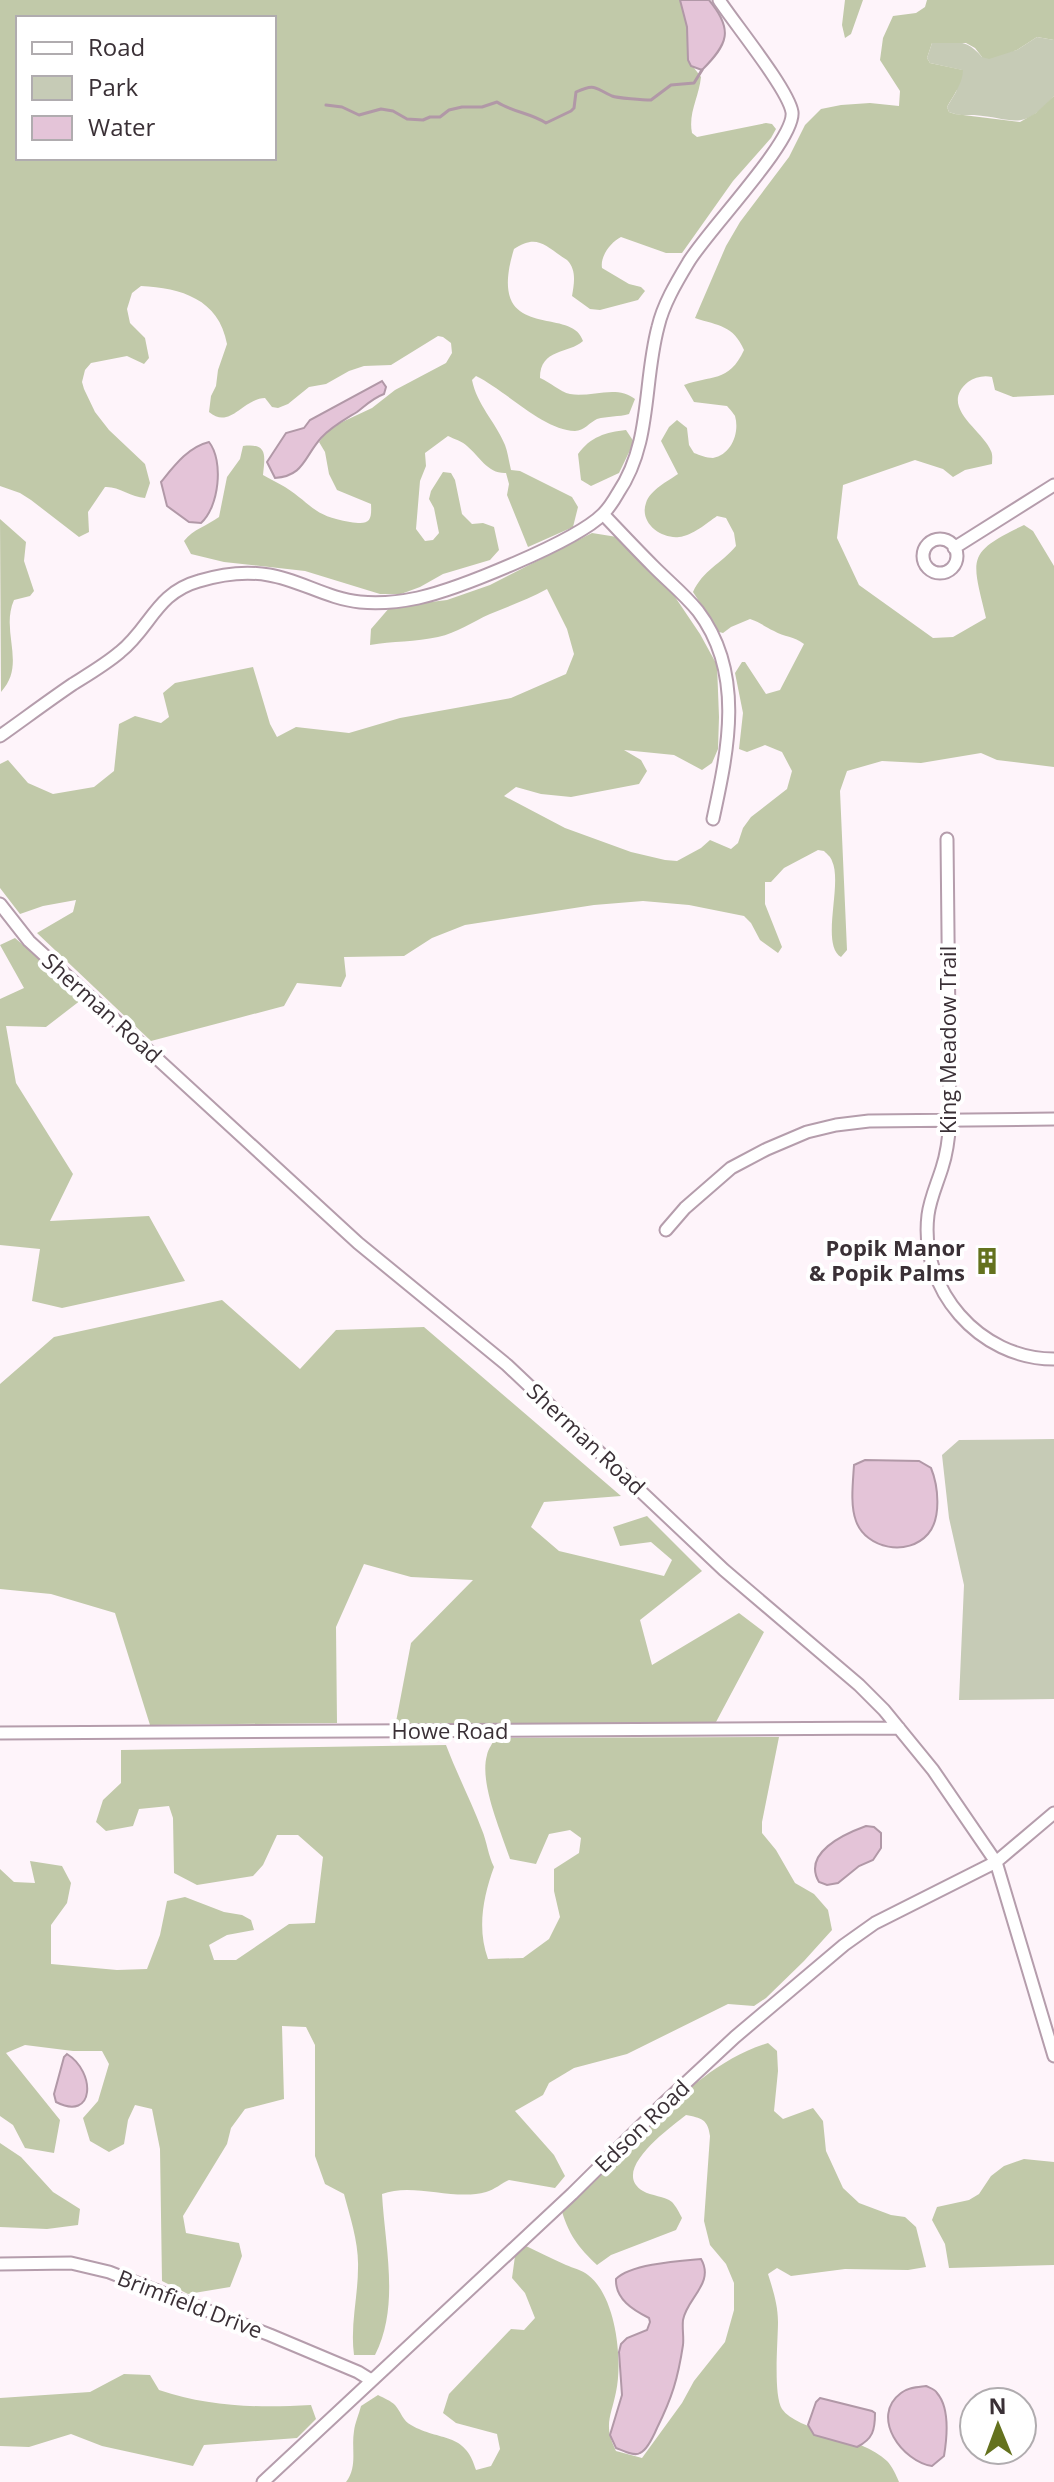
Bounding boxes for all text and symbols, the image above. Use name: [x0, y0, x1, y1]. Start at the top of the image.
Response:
legend: [16, 16, 276, 160]
text: Road: [88, 30, 145, 63]
text: Park: [88, 70, 139, 103]
text: Water: [88, 110, 156, 143]
street label: Sherman Road: [36, 946, 169, 1069]
street label: King Meadow Trail: [932, 946, 962, 1134]
place label: Popik Manor & Popik Palms: [809, 1232, 965, 1287]
building icon: Popik Manor & Popik Palms: [972, 1246, 1002, 1276]
street label: Sherman Road: [521, 1376, 652, 1501]
street label: Howe Road: [391, 1715, 509, 1745]
street label: Edson Road: [587, 2072, 695, 2178]
street label: Brimfield Drive: [114, 2262, 267, 2344]
north arrow: [958, 2386, 1038, 2466]
text: N: [988, 2390, 1007, 2420]

